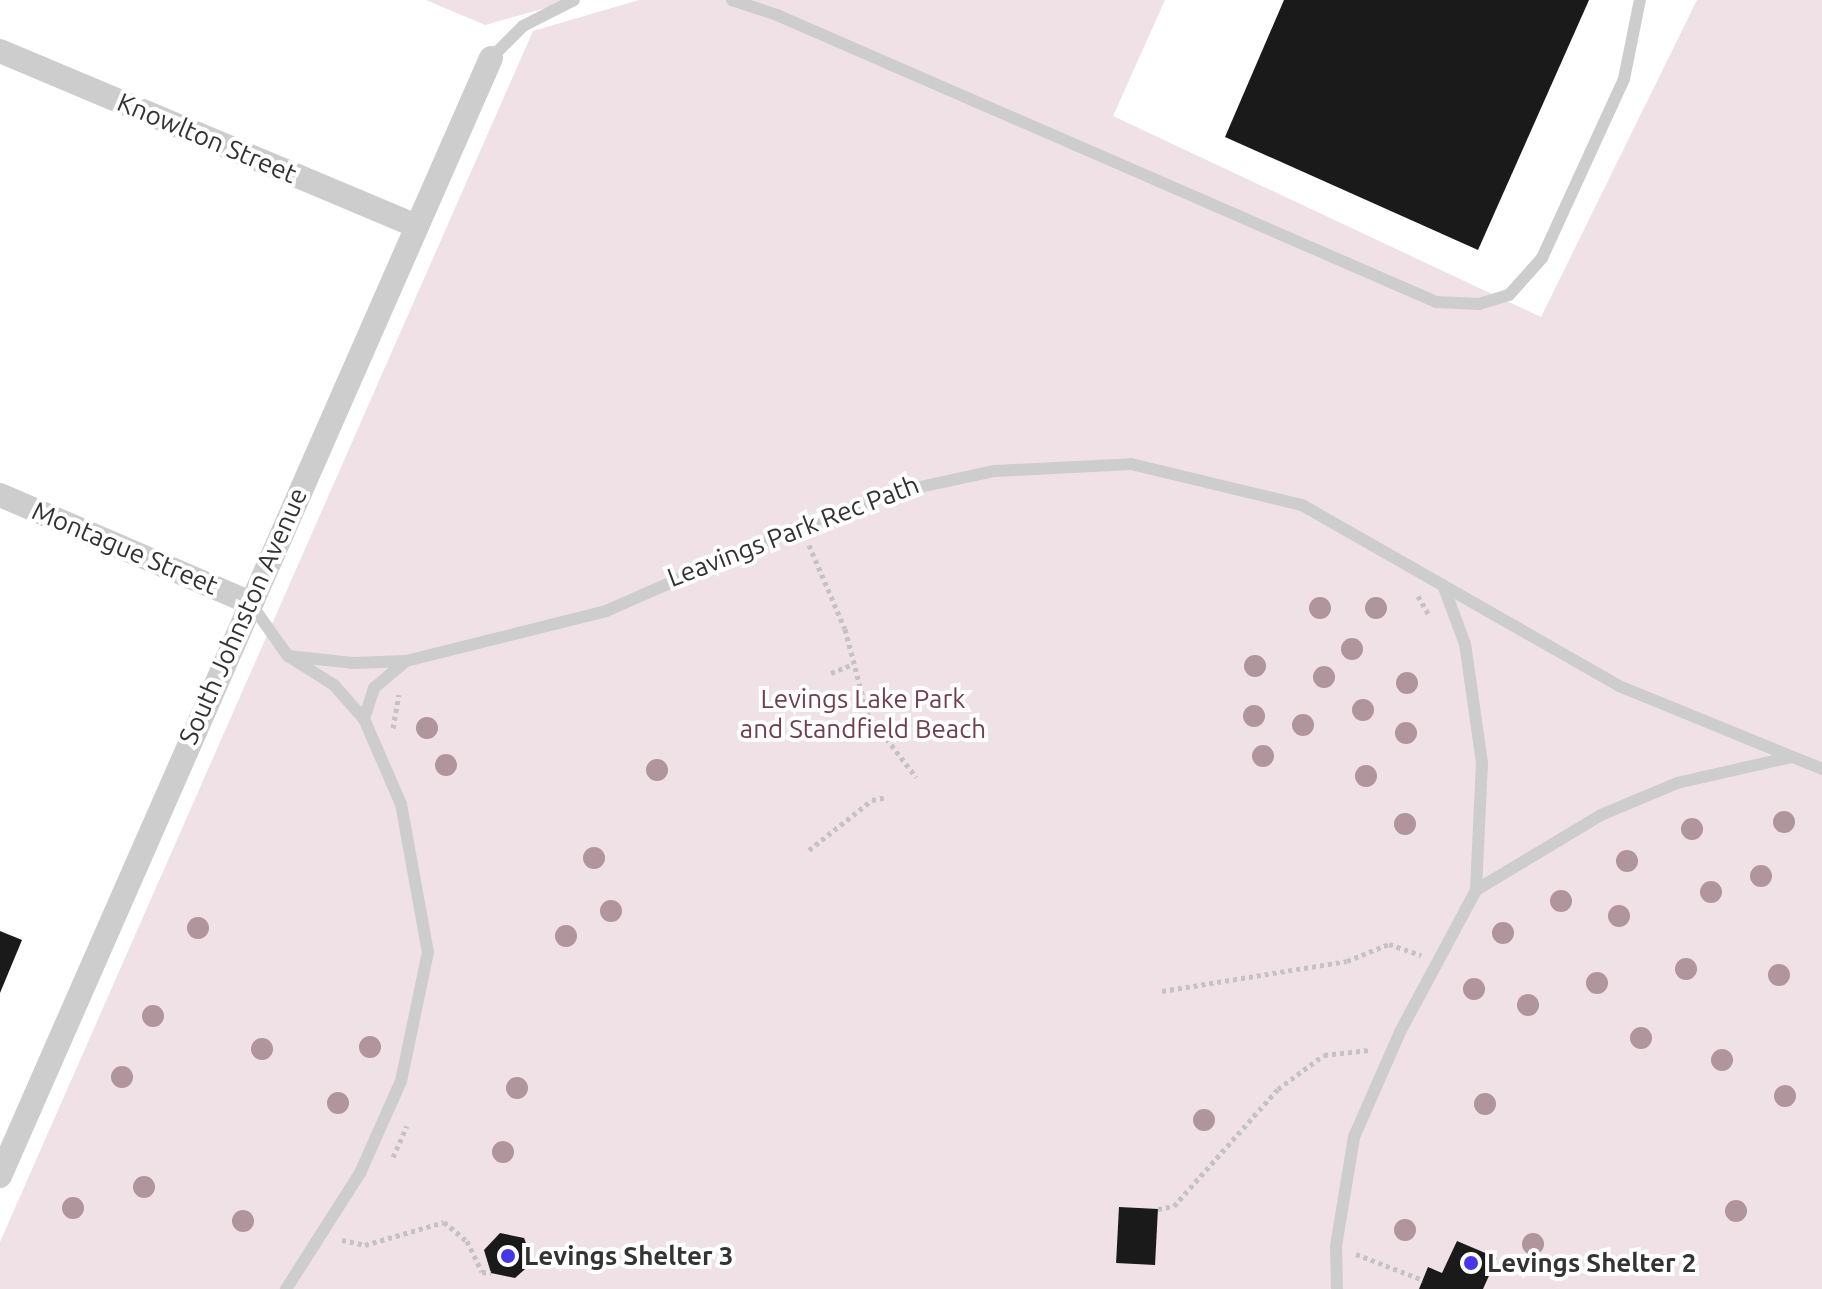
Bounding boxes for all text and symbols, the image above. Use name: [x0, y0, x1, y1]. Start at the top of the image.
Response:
street label: Knowlton Street: [113, 86, 301, 190]
street label: Leavings Park Rec Path: [663, 469, 923, 593]
street label: South Johnston Avenue: [172, 483, 314, 749]
street label: Montague Street: [27, 495, 223, 601]
park label: Levings Lake Park and Standfield Beach: [740, 683, 986, 744]
place label: Levings Shelter 3: [524, 1240, 733, 1272]
marker: Levings Shelter 3: [499, 1247, 517, 1265]
place label: Levings Shelter 2: [1487, 1247, 1696, 1279]
marker: Levings Shelter 2: [1462, 1254, 1480, 1272]

